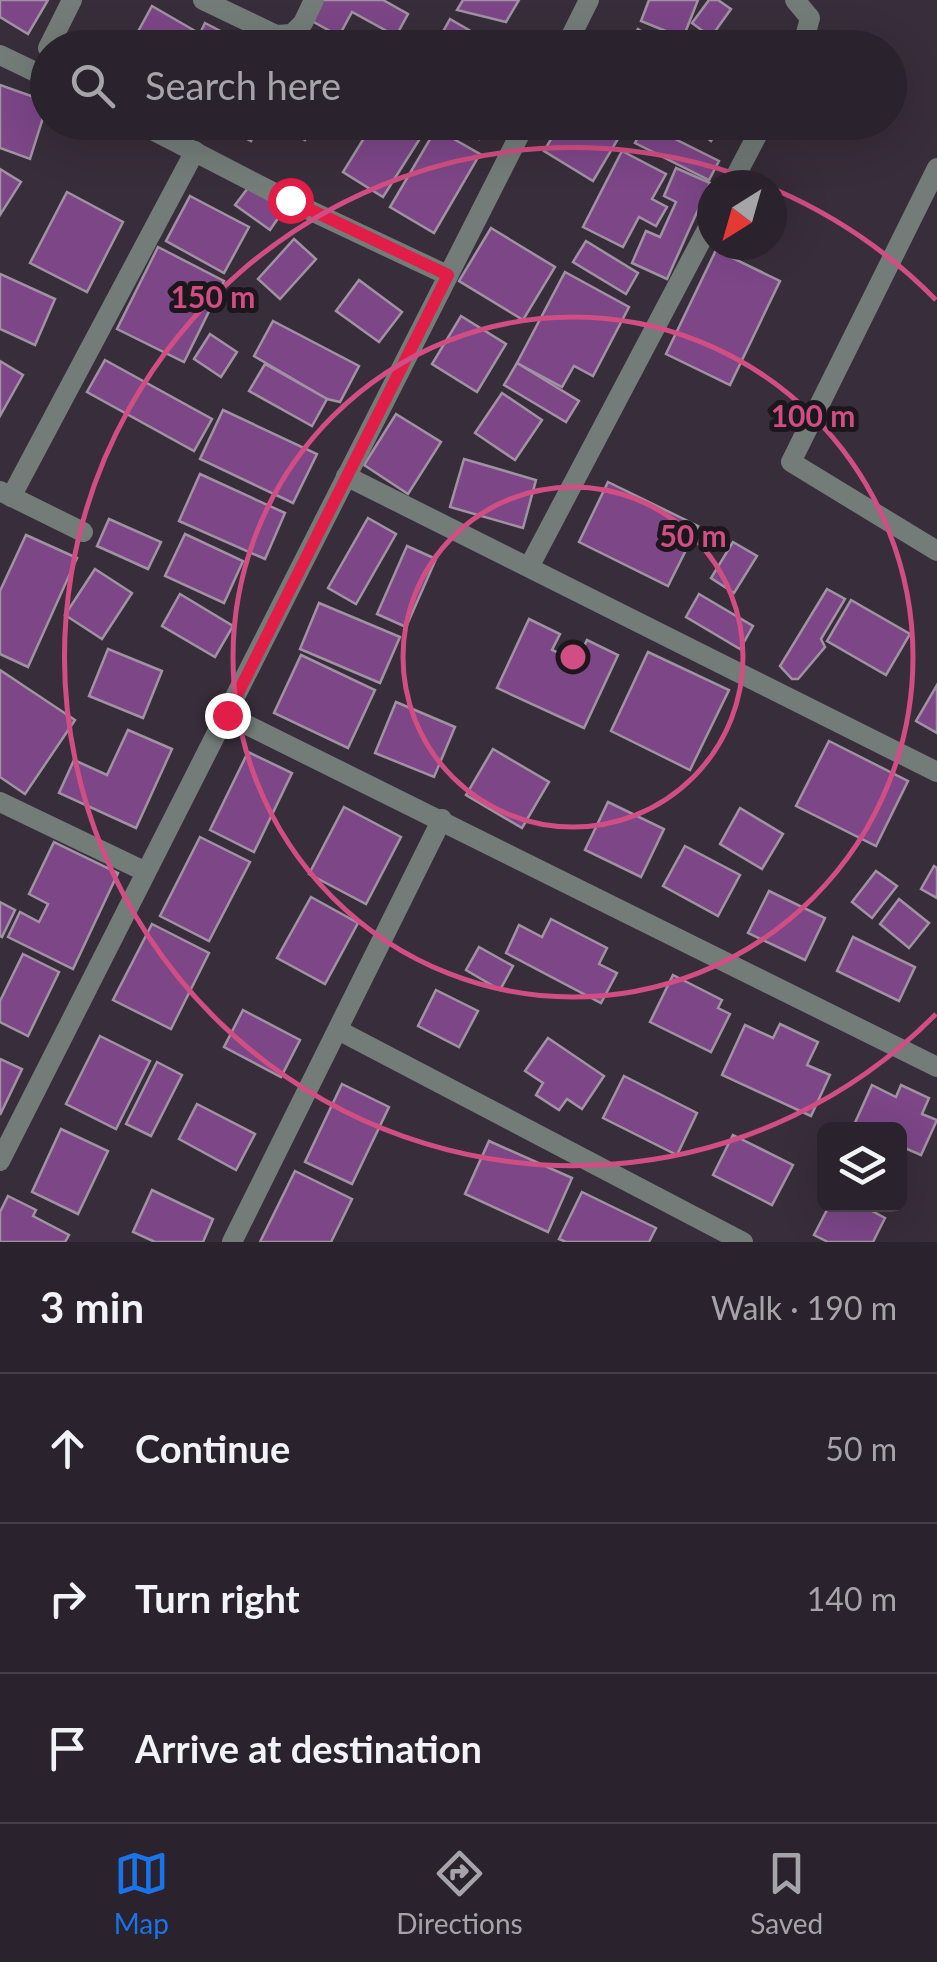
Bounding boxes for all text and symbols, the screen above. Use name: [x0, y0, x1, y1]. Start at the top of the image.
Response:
search box: [30, 30, 907, 140]
icon: search: [65, 58, 120, 113]
text: Search here: [145, 62, 341, 108]
north arrow: [697, 170, 787, 260]
route start: [268, 178, 314, 224]
text: 150 m: [171, 278, 255, 314]
text: 100 m: [771, 397, 855, 433]
text: 50 m: [659, 517, 727, 553]
centre of rings: [555, 639, 591, 675]
route end: [205, 693, 251, 739]
map controls: [817, 1122, 907, 1212]
button: layers: [817, 1122, 907, 1212]
text: 3 min: [40, 1282, 144, 1332]
text: Walk · 190 m: [711, 1288, 897, 1327]
icon: ahead: [40, 1421, 95, 1476]
text: Continue: [135, 1425, 290, 1471]
text: 50 m: [825, 1429, 897, 1468]
icon: right: [40, 1571, 95, 1626]
text: Turn right: [135, 1575, 300, 1621]
text: 140 m: [807, 1579, 897, 1618]
icon: arrive: [40, 1721, 95, 1776]
text: Arrive at destination: [135, 1725, 482, 1771]
tab: Map: [114, 1846, 169, 1940]
tab: Directions: [396, 1846, 523, 1940]
tab: Saved: [750, 1846, 823, 1940]

